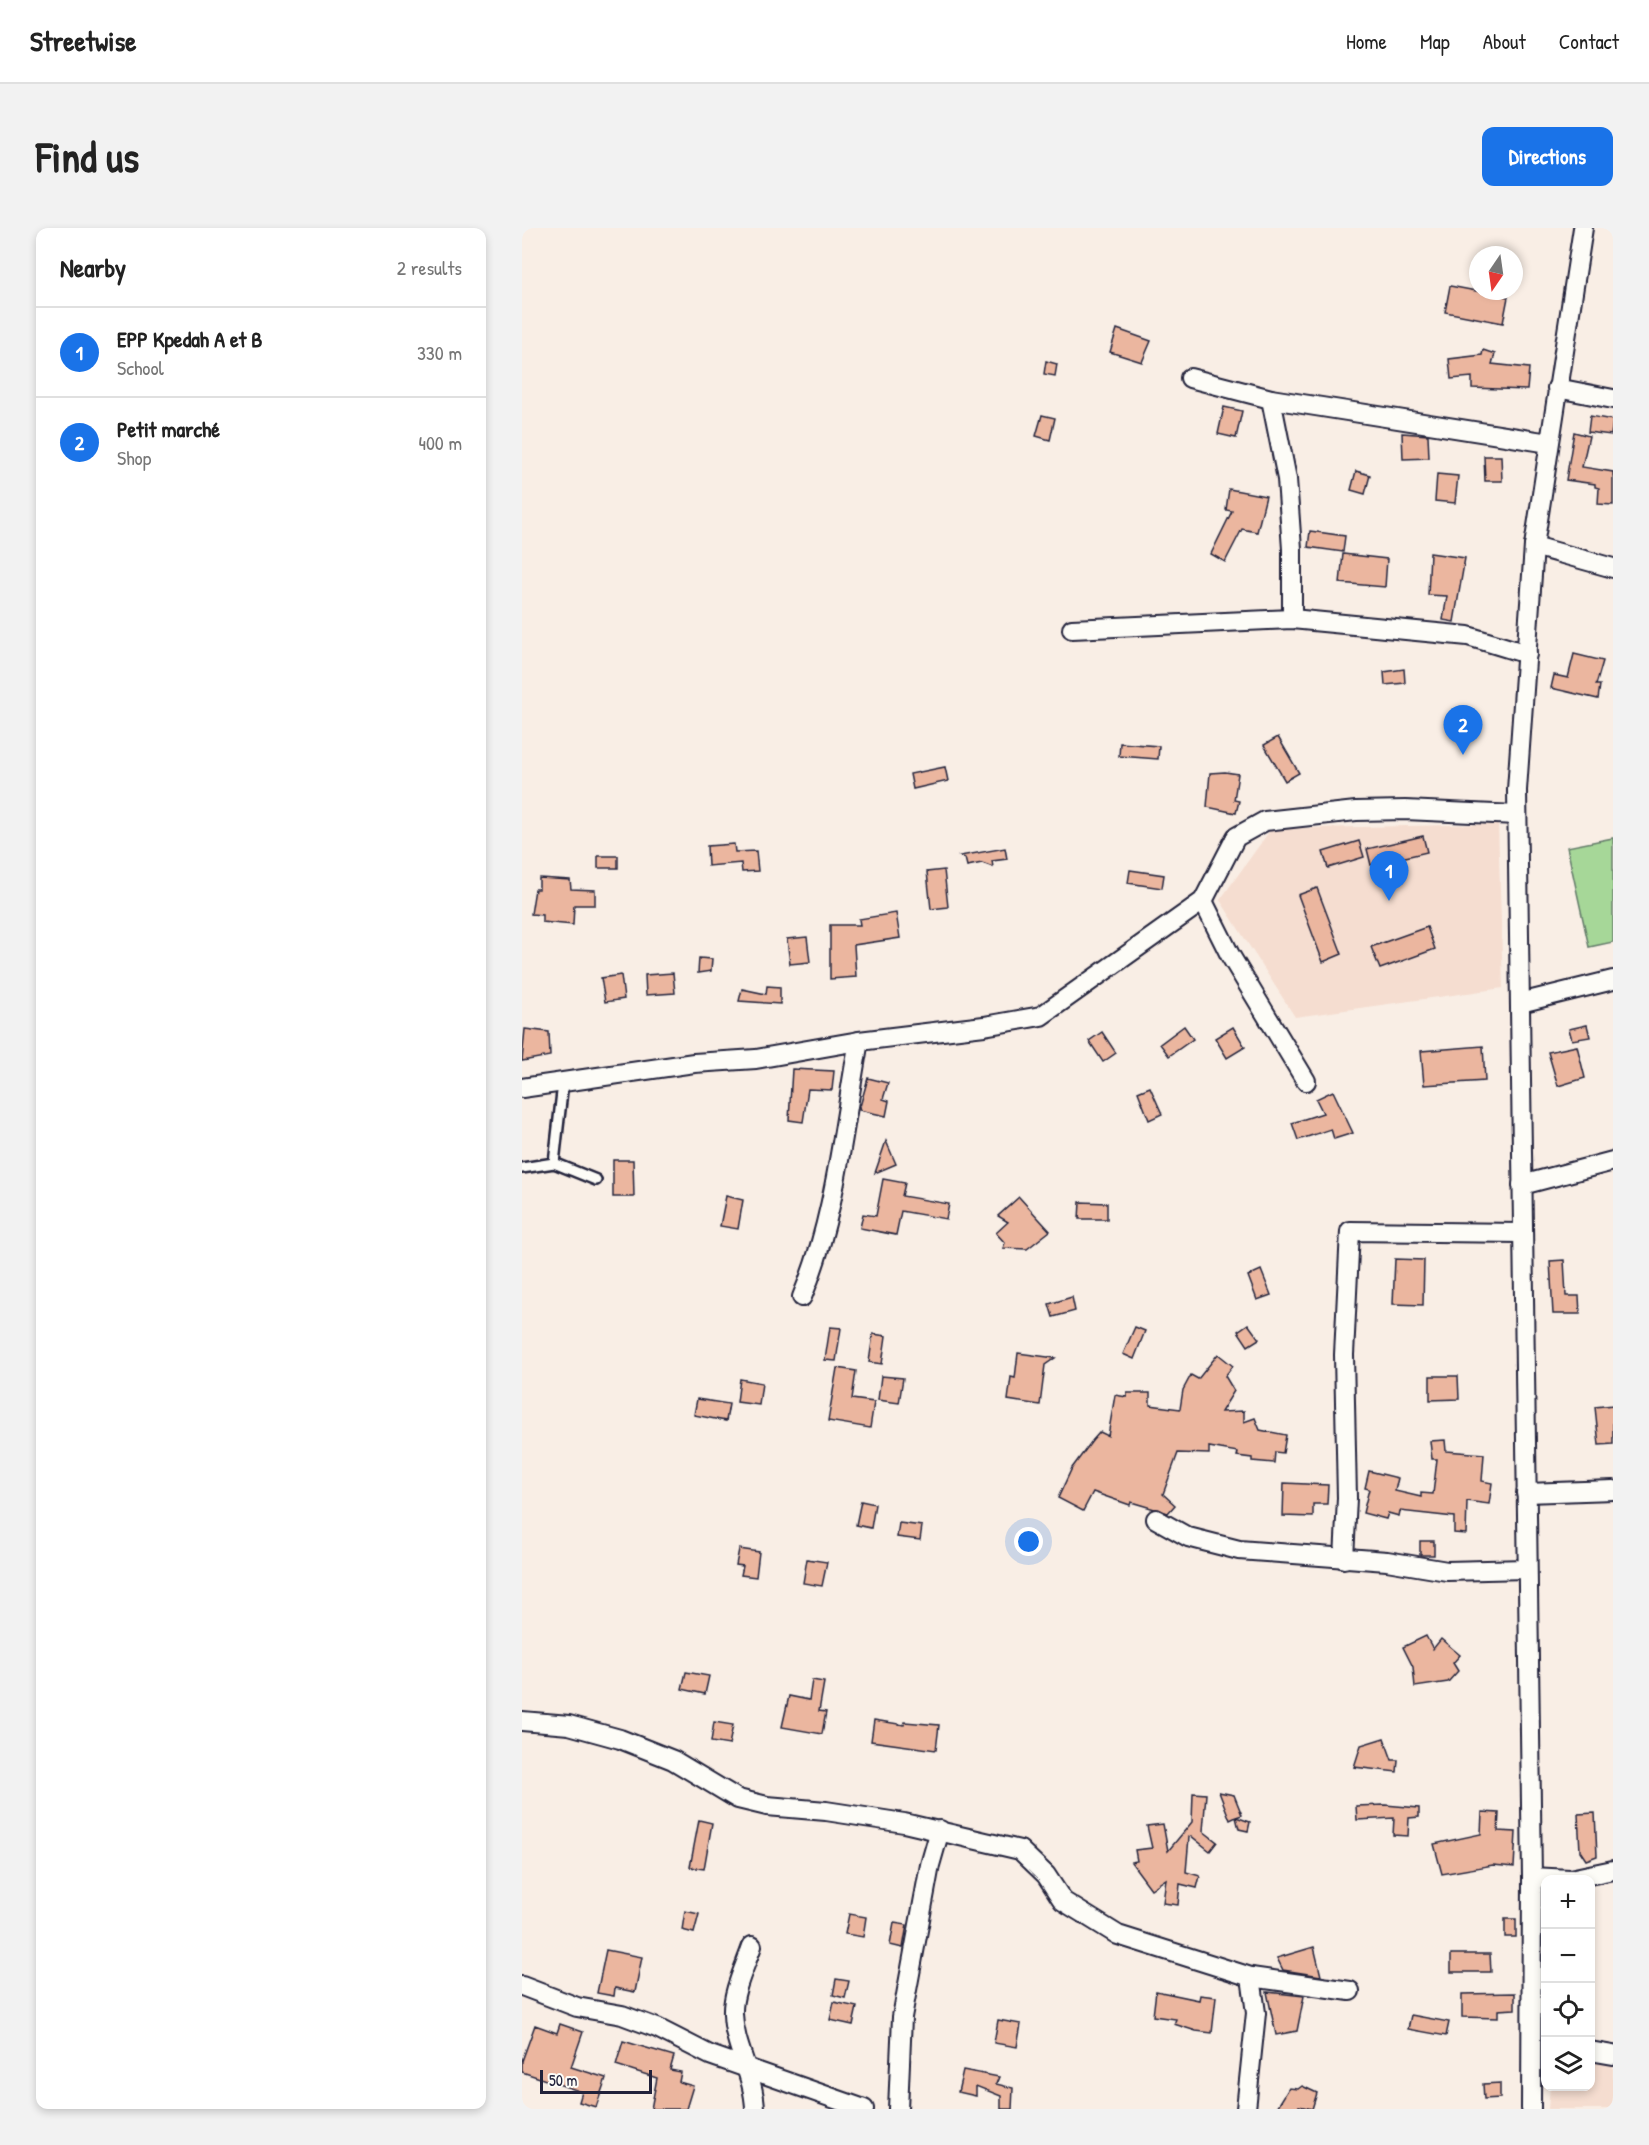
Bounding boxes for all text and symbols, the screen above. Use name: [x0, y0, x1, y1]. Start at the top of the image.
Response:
text: Streetwise: [30, 22, 136, 60]
text: Home: [1346, 27, 1387, 56]
text: Map: [1420, 27, 1450, 56]
text: About: [1483, 27, 1526, 56]
text: Contact: [1559, 27, 1619, 56]
button: Directions: [1482, 127, 1613, 186]
text: Find us: [36, 128, 139, 185]
north arrow: [1469, 246, 1523, 300]
text: Nearby: [60, 250, 126, 285]
text: 2 results: [397, 254, 462, 281]
text: EPP Kpedah A et B: [117, 324, 262, 354]
text: 1: [76, 339, 83, 366]
text: 330 m: [417, 339, 462, 366]
text: School: [117, 354, 164, 381]
text: Petit marché: [117, 414, 220, 444]
text: 2: [75, 429, 84, 456]
text: 400 m: [418, 429, 462, 456]
text: Shop: [117, 444, 151, 471]
pin: 2: [1444, 706, 1482, 755]
pin: 1: [1370, 852, 1408, 901]
your location: [1014, 1527, 1043, 1556]
map controls: [1541, 1875, 1595, 2091]
button: +: [1541, 1875, 1595, 1929]
button: −: [1541, 1929, 1595, 1983]
button: locate: [1541, 1983, 1595, 2037]
button: layers: [1541, 2037, 1595, 2091]
scale bar: [540, 2067, 652, 2094]
text: 50 m: [549, 2069, 578, 2091]

